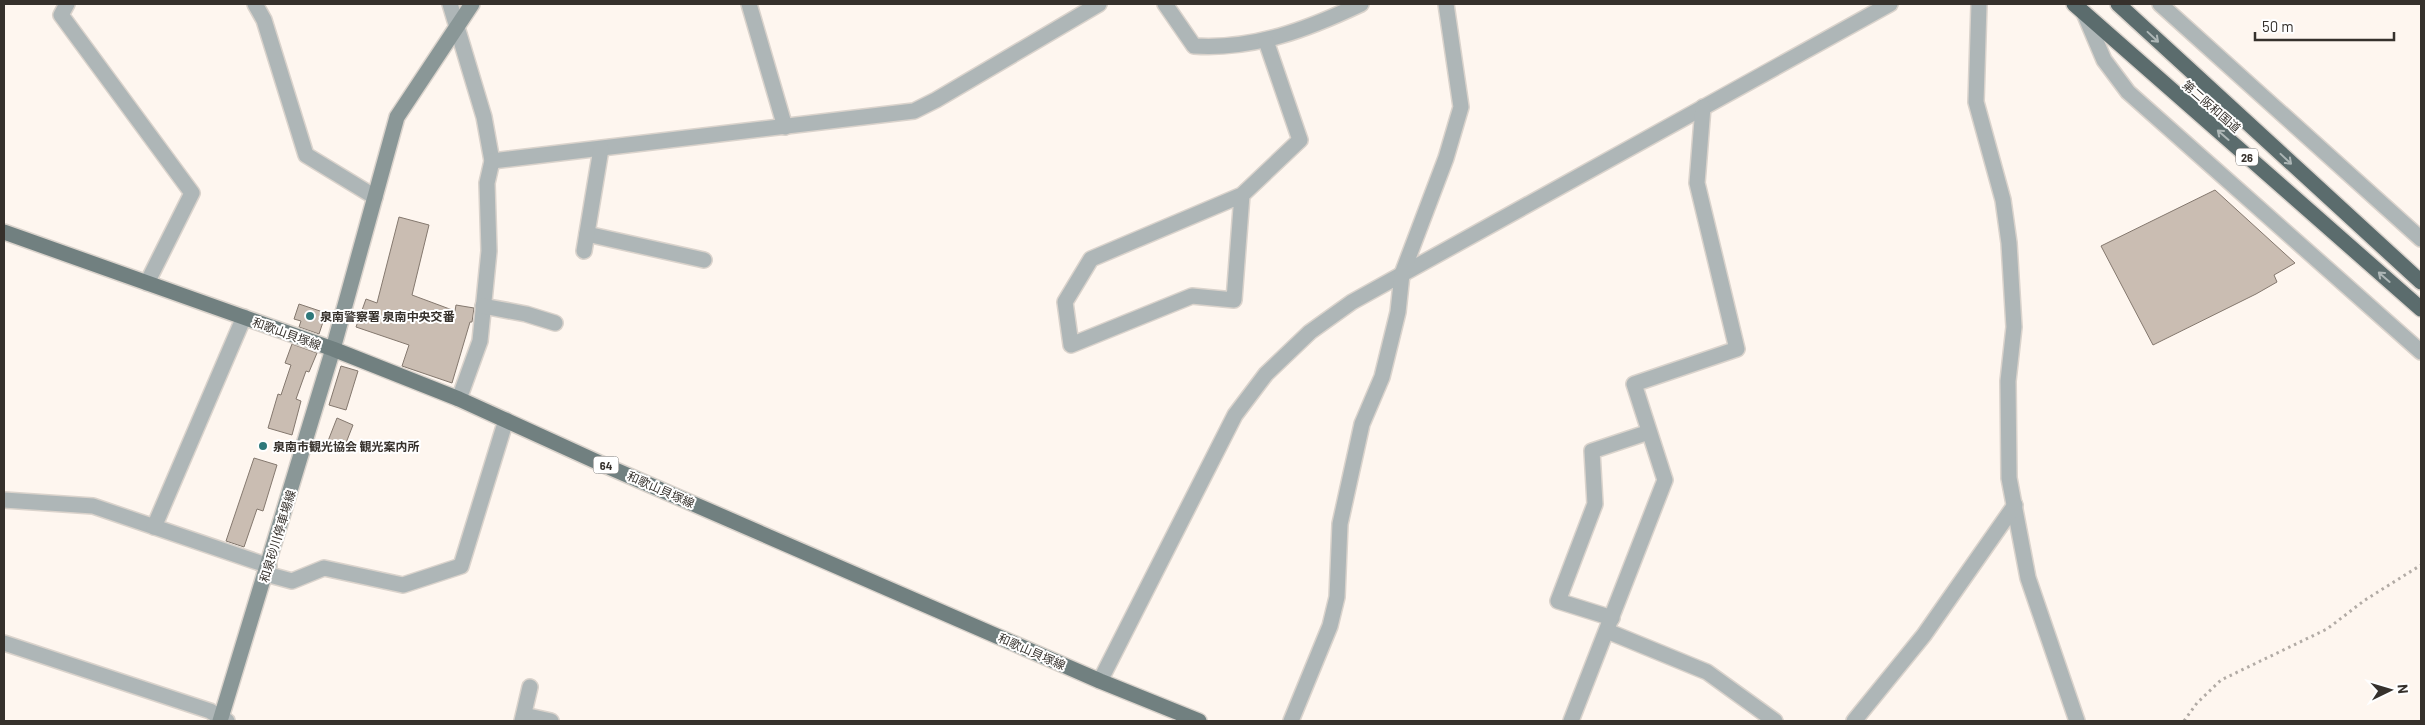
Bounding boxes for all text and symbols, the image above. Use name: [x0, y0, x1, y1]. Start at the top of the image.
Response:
scale bar: [2255, 10, 2394, 42]
text: 50 m: [2262, 17, 2294, 35]
one-way arrow: [2147, 31, 2160, 43]
street label: 第二阪和国道: [2180, 77, 2244, 135]
one-way arrow: [2217, 129, 2230, 141]
road number: 26: [2236, 148, 2258, 166]
one-way arrow: [2279, 153, 2292, 165]
one-way arrow: [2378, 272, 2391, 283]
place label: 泉南警察署 泉南中央交番: [320, 309, 455, 323]
marker: 泉南警察署 泉南中央交番: [304, 310, 316, 322]
street label: 和歌山貝塚線: [251, 314, 323, 352]
place label: 泉南市観光協会 観光案内所: [273, 439, 419, 453]
marker: 泉南市観光協会 観光案内所: [257, 440, 269, 452]
road number: 64: [594, 456, 618, 474]
street label: 和歌山貝塚線: [625, 468, 697, 510]
street label: 和泉砂川停車場線: [256, 488, 298, 584]
street label: 和歌山貝塚線: [996, 630, 1068, 672]
north arrow: [2365, 665, 2415, 715]
text: N: [2395, 683, 2412, 694]

